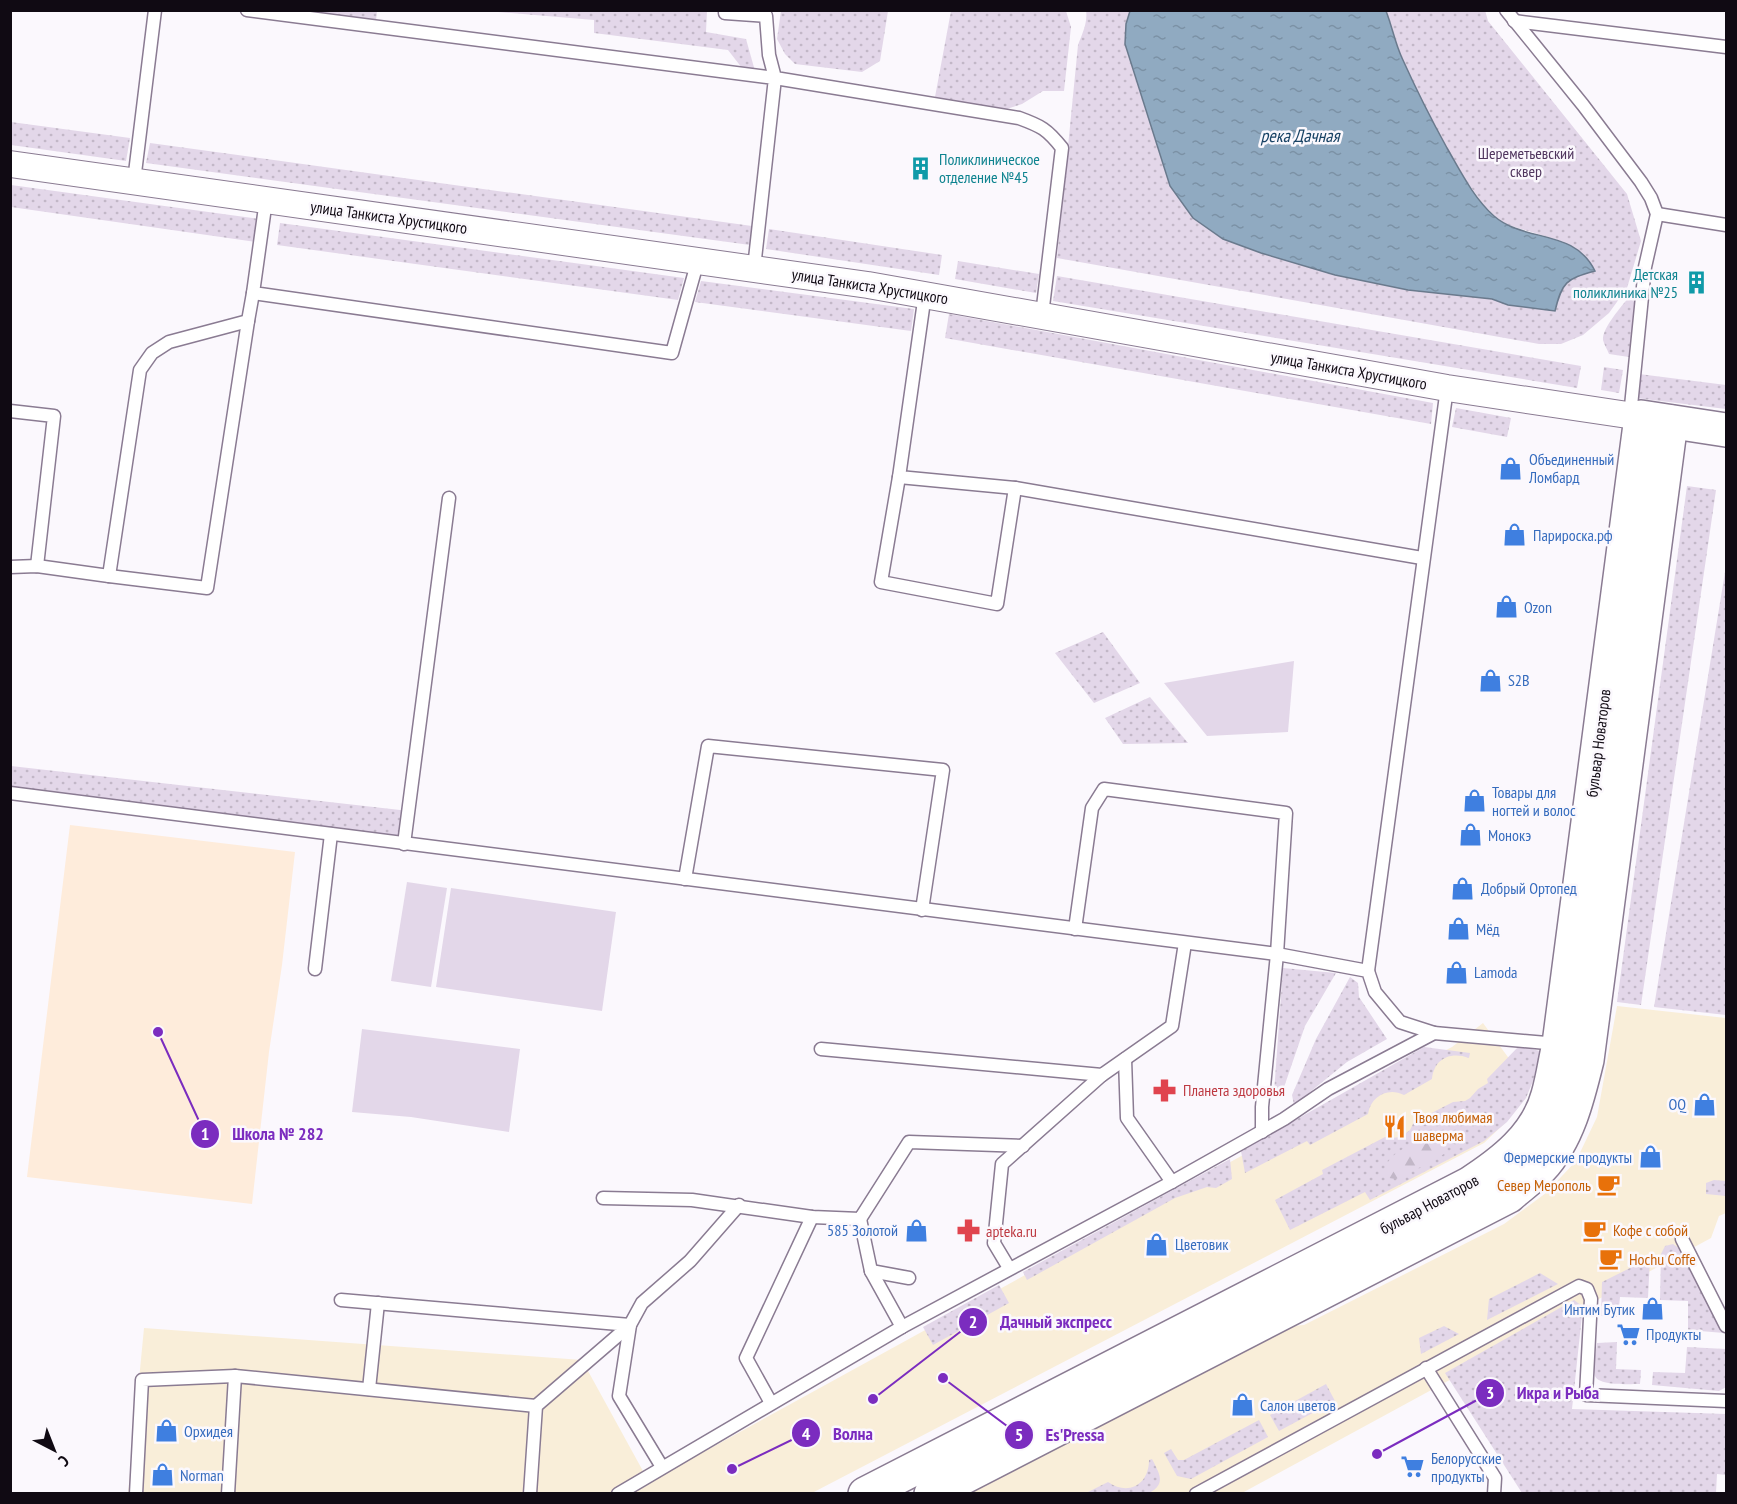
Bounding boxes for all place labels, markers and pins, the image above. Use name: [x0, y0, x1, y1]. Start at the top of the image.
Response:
place label: Поликлиническое отделение №45: [939, 149, 1040, 187]
building icon: Поликлиническое отделение №45: [908, 155, 934, 181]
place label: Детская поликлиника №25: [1573, 264, 1678, 302]
building icon: Детская поликлиника №25: [1683, 270, 1709, 296]
place label: Объединенный Ломбард: [1528, 449, 1614, 487]
shop icon: Объединенный Ломбард: [1498, 455, 1524, 481]
shop icon: Парироска.рф: [1502, 522, 1528, 548]
place label: Парироска.рф: [1533, 525, 1613, 545]
shop icon: Ozon: [1493, 594, 1519, 620]
place label: Ozon: [1524, 597, 1552, 617]
shop icon: S2B: [1477, 667, 1503, 693]
place label: S2B: [1508, 670, 1530, 690]
place label: Товары для ногтей и волос: [1492, 782, 1576, 820]
shop icon: Товары для ногтей и волос: [1461, 788, 1487, 814]
shop icon: Монокэ: [1457, 822, 1483, 848]
place label: Монокэ: [1488, 825, 1531, 845]
shop icon: Добрый Ортопед: [1450, 875, 1476, 901]
place label: Добрый Ортопед: [1481, 878, 1577, 898]
shop icon: Мёд: [1445, 916, 1471, 942]
place label: Мёд: [1476, 919, 1500, 939]
shop icon: Lamoda: [1443, 959, 1469, 985]
place label: Lamoda: [1474, 962, 1517, 982]
pharmacy icon: Планета здоровья: [1152, 1077, 1178, 1103]
place label: Планета здоровья: [1183, 1080, 1285, 1100]
shop icon: OQ: [1691, 1091, 1717, 1117]
place label: OQ: [1668, 1094, 1687, 1114]
place label: Твоя любимая шаверма: [1413, 1107, 1492, 1145]
restaurant icon: Твоя любимая шаверма: [1382, 1113, 1408, 1139]
callout: Школа № 282: [190, 1116, 336, 1152]
shop icon: Фермерские продукты: [1637, 1144, 1663, 1170]
place label: Фермерские продукты: [1504, 1147, 1632, 1167]
cafe icon: Север Мерополь: [1596, 1172, 1622, 1198]
place label: Север Мерополь: [1497, 1175, 1591, 1195]
shop icon: 585 Золотой: [903, 1217, 929, 1243]
cafe icon: Кофе с собой: [1582, 1217, 1608, 1243]
pharmacy icon: apteka.ru: [955, 1218, 981, 1244]
place label: 585 Золотой: [827, 1220, 898, 1240]
place label: Кофе с собой: [1613, 1220, 1688, 1240]
place label: apteka.ru: [986, 1221, 1037, 1241]
shop icon: Цветовик: [1144, 1231, 1170, 1257]
place label: Цветовик: [1175, 1234, 1229, 1254]
cafe icon: Hochu Coffe: [1598, 1246, 1624, 1272]
place label: Hochu Coffe: [1629, 1249, 1696, 1269]
shop icon: Интим Бутик: [1640, 1296, 1666, 1322]
place label: Интим Бутик: [1564, 1299, 1636, 1319]
callout: Дачный экспресс: [958, 1304, 1124, 1340]
supermarket icon: Продукты: [1615, 1321, 1641, 1347]
place label: Продукты: [1646, 1324, 1701, 1344]
callout: Икра и Рыба: [1475, 1375, 1611, 1411]
shop icon: Салон цветов: [1229, 1392, 1255, 1418]
place label: Салон цветов: [1260, 1395, 1336, 1415]
callout: Волна: [791, 1415, 885, 1451]
callout: Es'Pressa: [1004, 1417, 1117, 1453]
shop icon: Орхидея: [153, 1418, 179, 1444]
place label: Орхидея: [184, 1421, 233, 1441]
place label: Белорусские продукты: [1431, 1448, 1502, 1486]
supermarket icon: Белорусские продукты: [1400, 1454, 1426, 1480]
shop icon: Norman: [149, 1462, 175, 1488]
place label: Norman: [180, 1465, 224, 1485]

